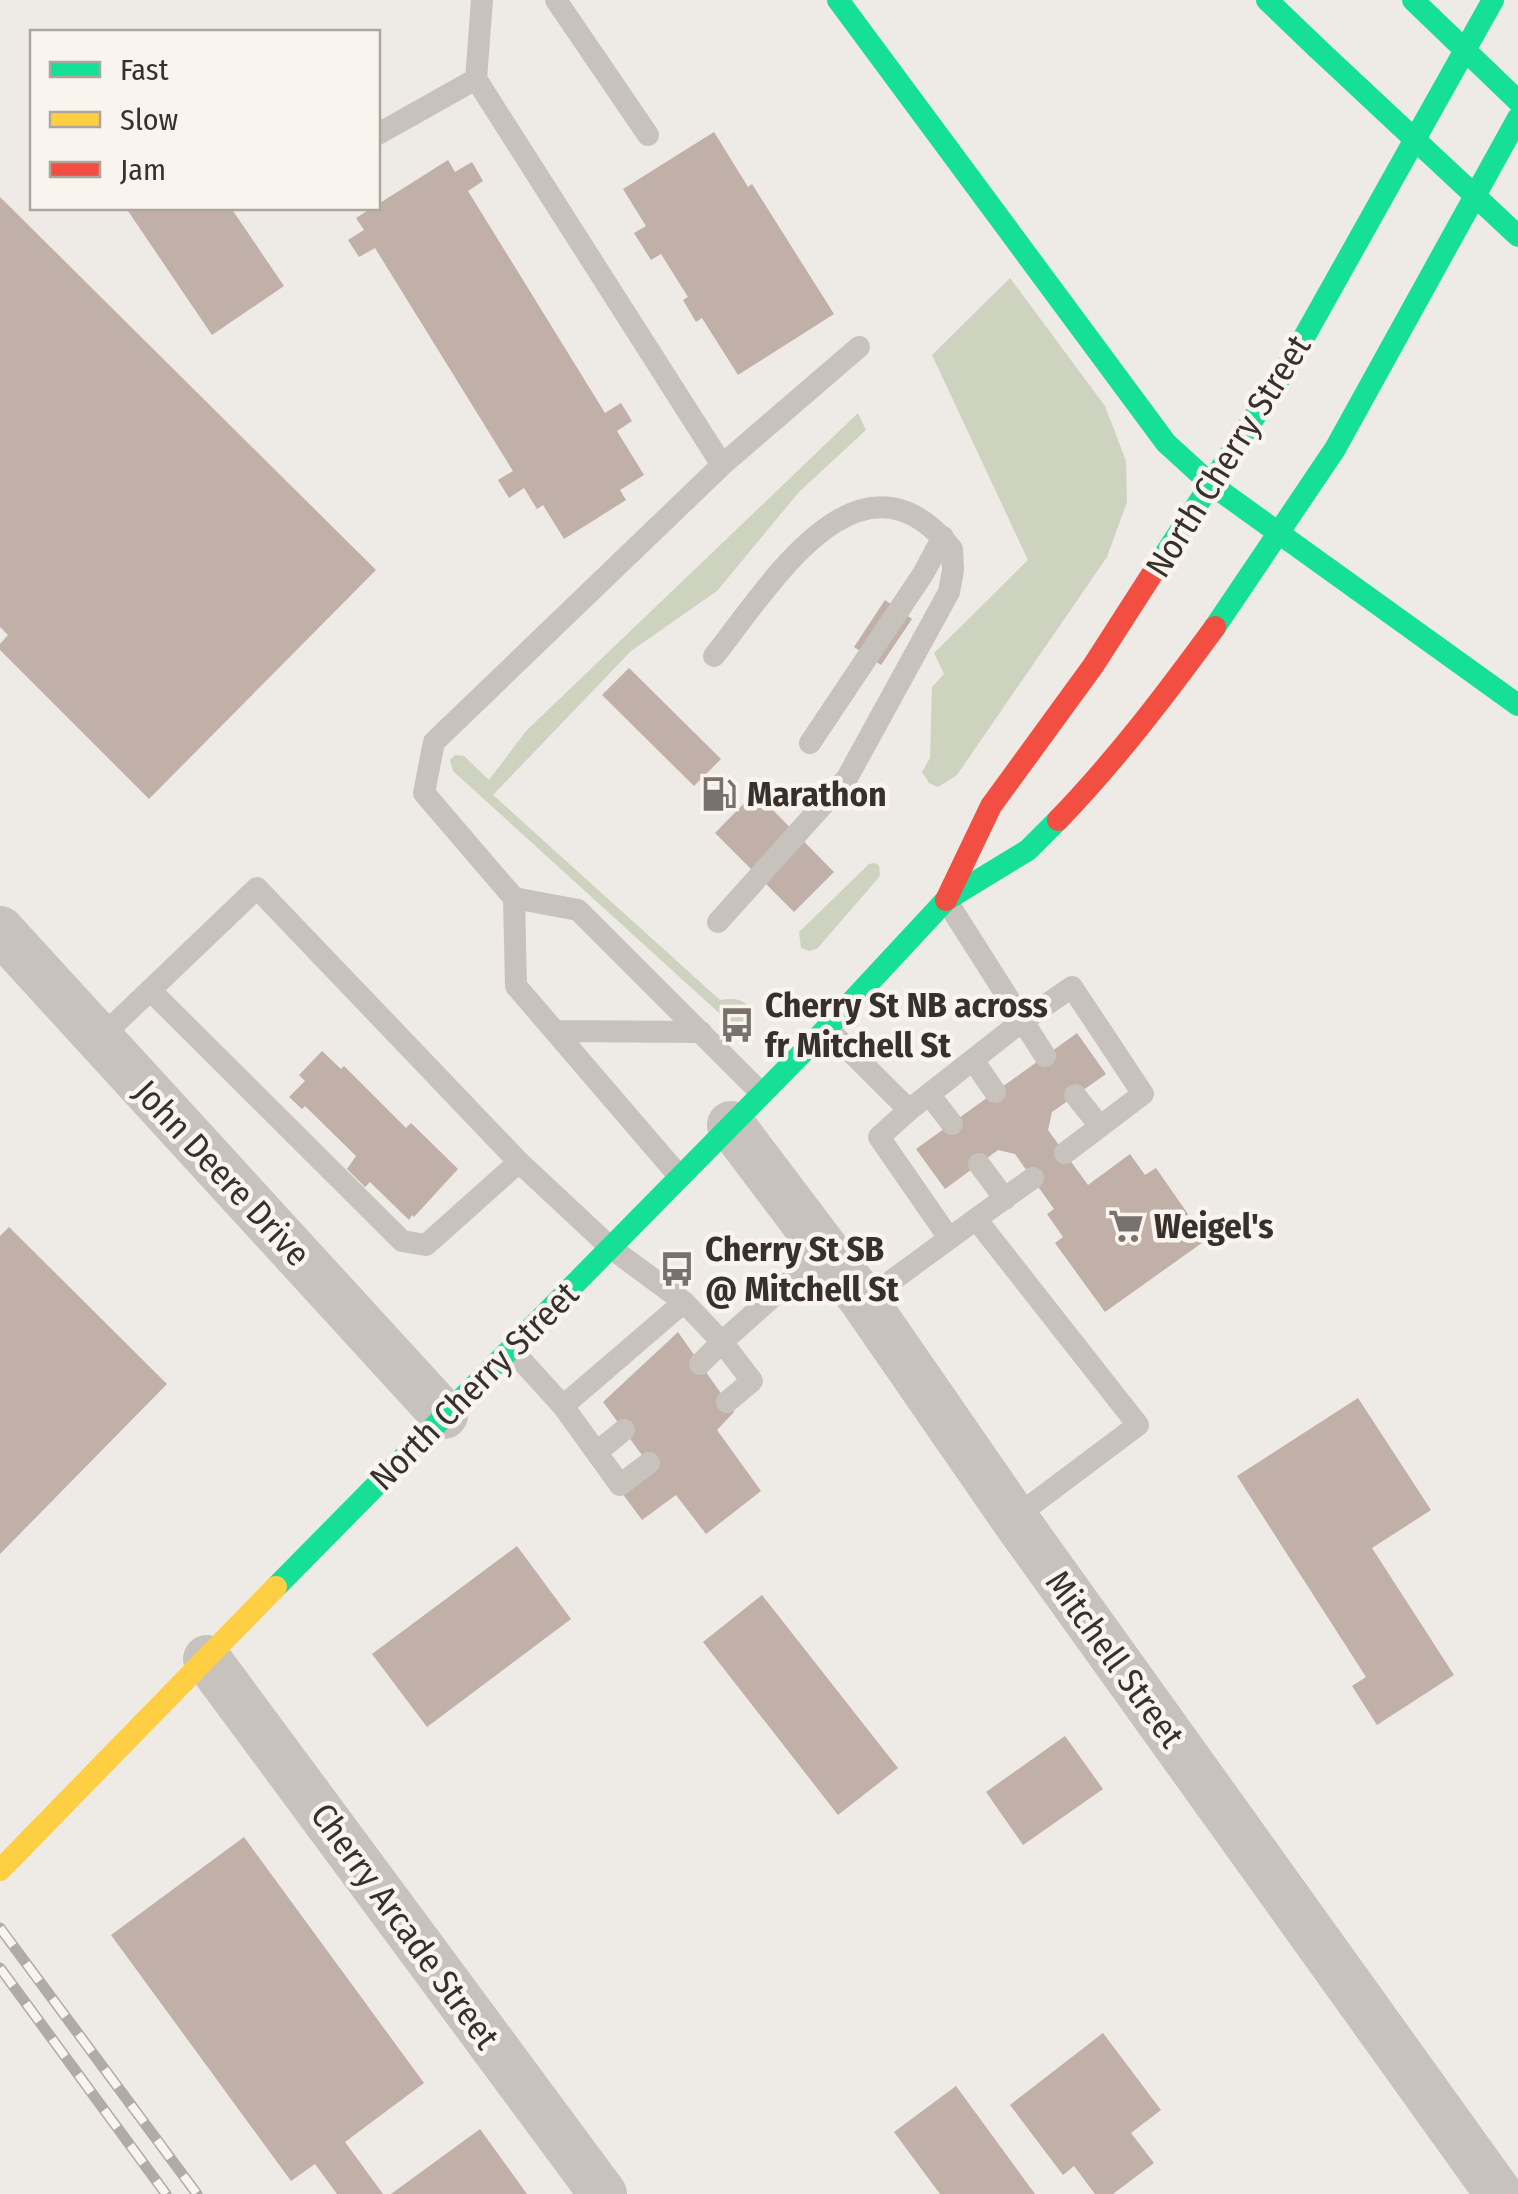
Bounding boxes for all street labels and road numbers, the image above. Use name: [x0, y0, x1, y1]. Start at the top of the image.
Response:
street label: North Cherry Street: [1137, 327, 1320, 585]
street label: John Deere Drive: [125, 1071, 319, 1275]
street label: North Cherry Street: [361, 1273, 587, 1499]
street label: Mitchell Street: [1037, 1562, 1193, 1756]
street label: Cherry Arcade Street: [302, 1795, 508, 2057]

